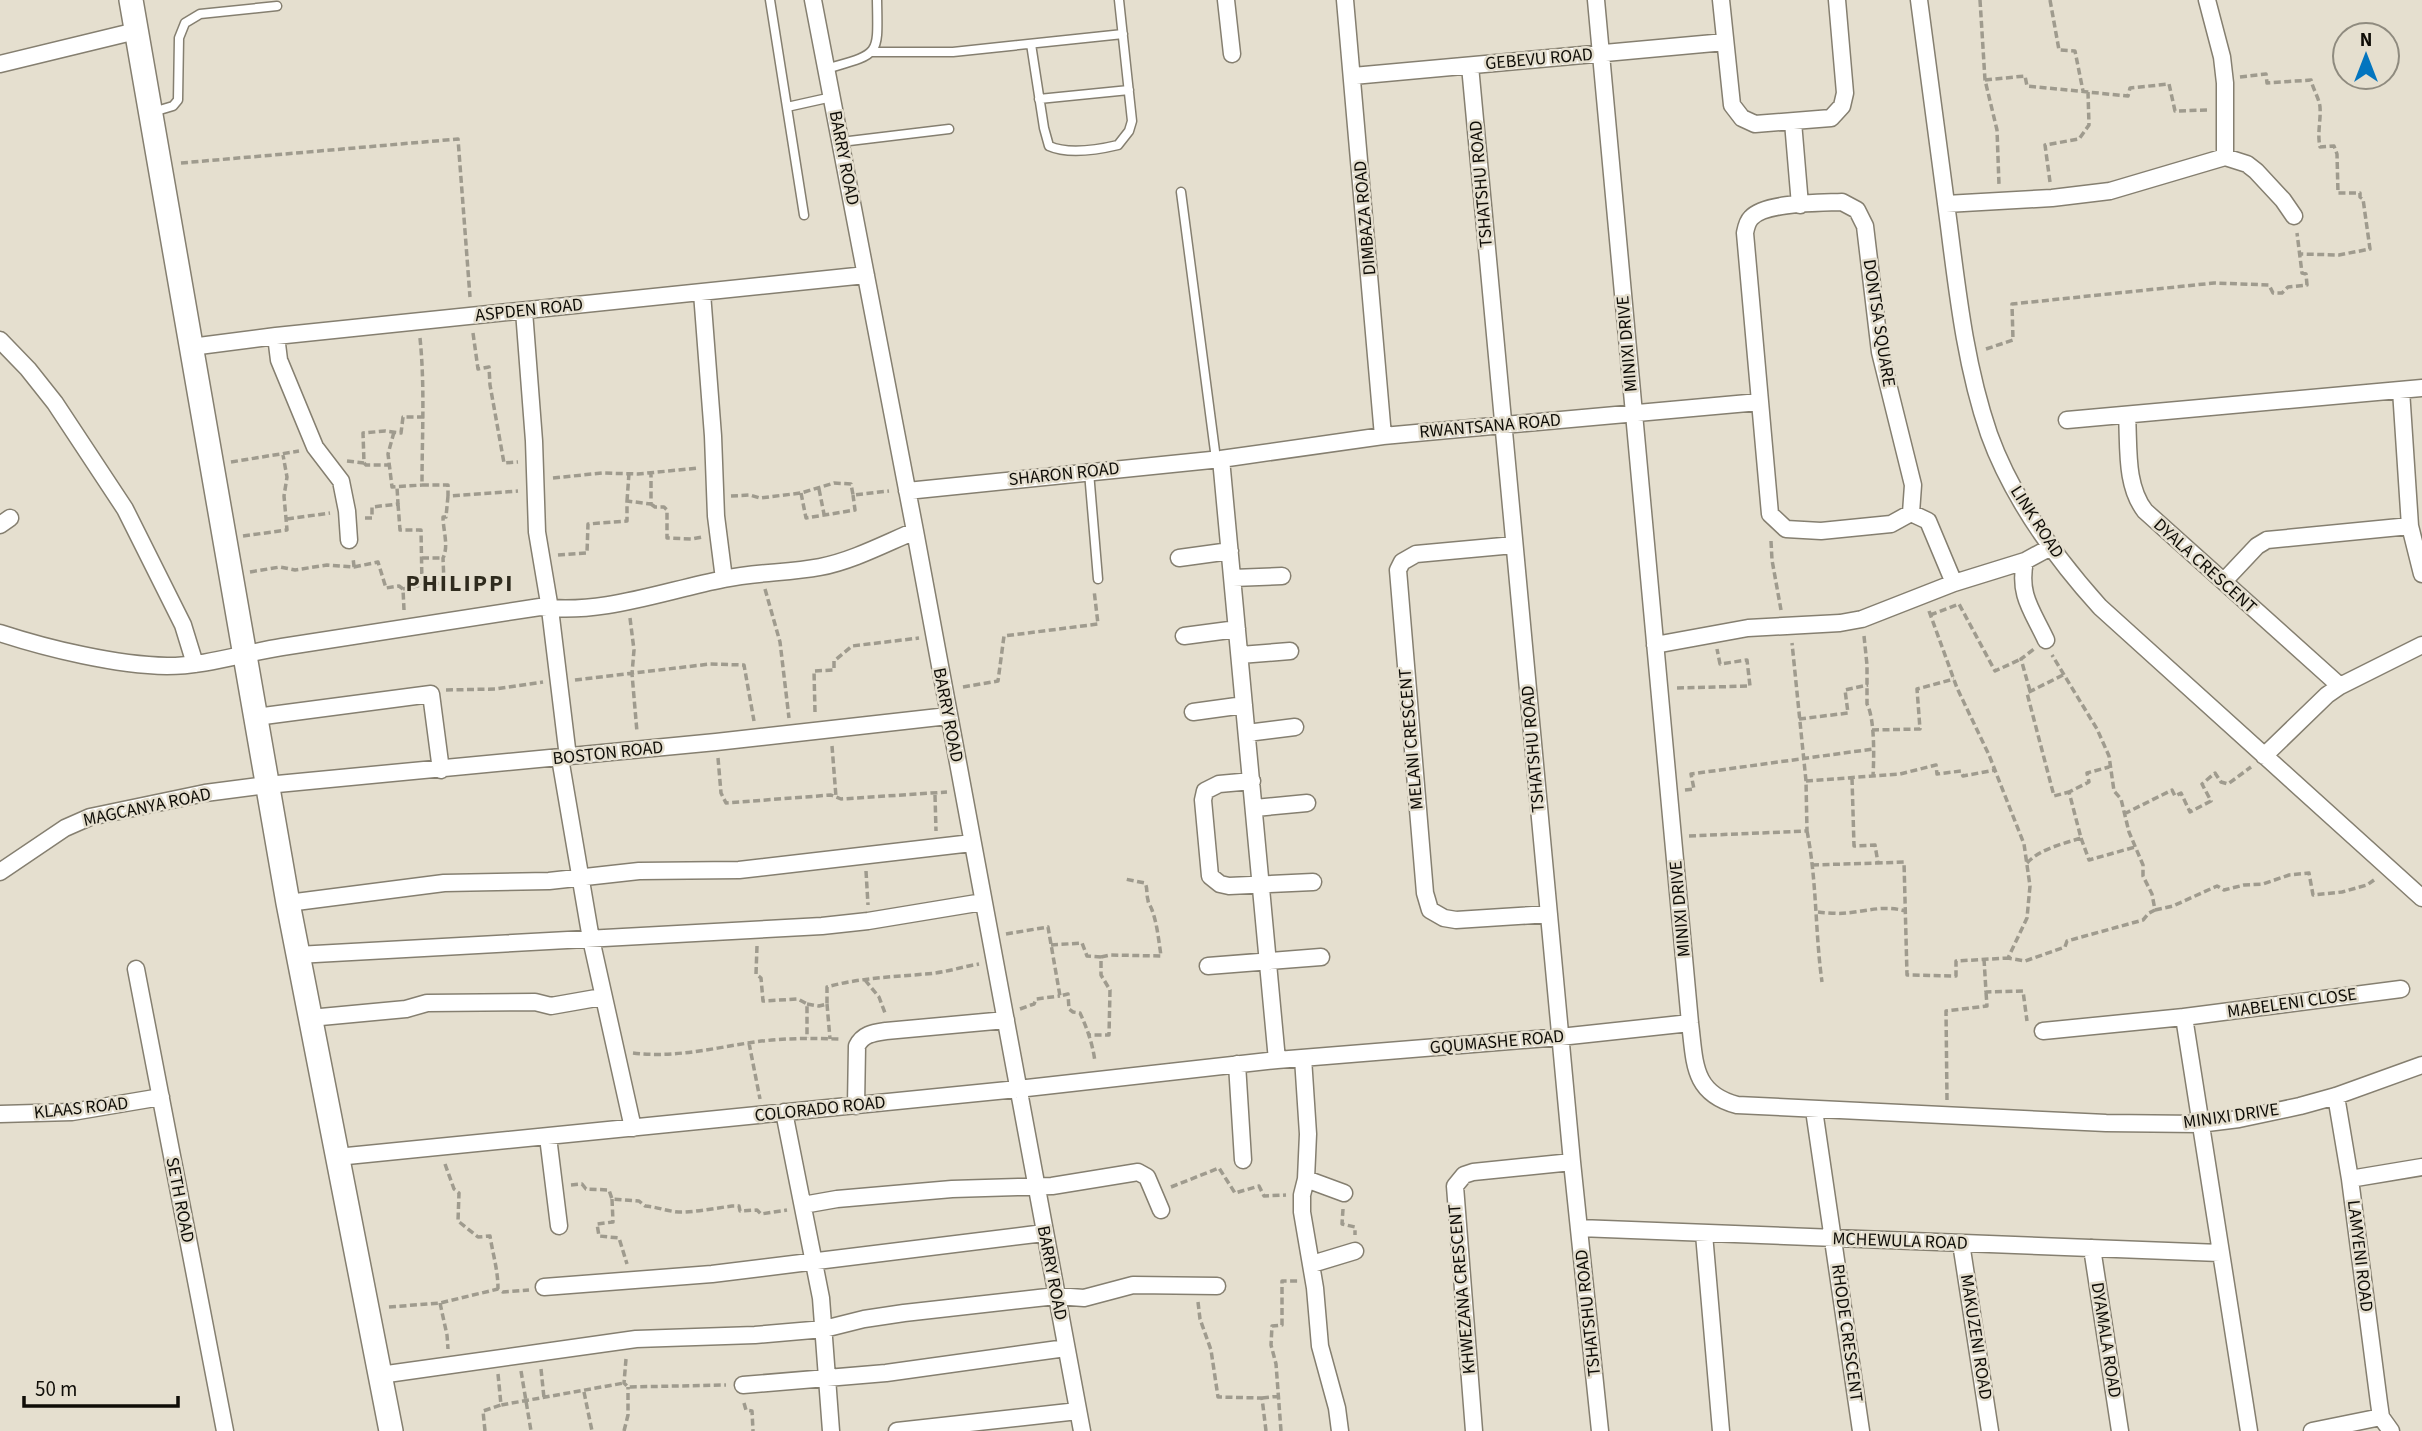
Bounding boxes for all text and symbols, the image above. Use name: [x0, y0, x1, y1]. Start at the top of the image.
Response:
north arrow: [2331, 21, 2401, 91]
text: N: [2360, 27, 2372, 54]
street label: GEBEVU ROAD: [1484, 42, 1594, 76]
street label: BARRY ROAD: [823, 109, 865, 207]
street label: TSHATSHU ROAD: [1463, 119, 1499, 249]
street label: DIMBAZA ROAD: [1348, 160, 1382, 276]
street label: DONTSA SQUARE: [1857, 257, 1901, 389]
street label: ASPDEN ROAD: [474, 292, 584, 328]
street label: MINIXI DRIVE: [1610, 295, 1644, 393]
street label: RWANTSANA ROAD: [1418, 407, 1562, 445]
street label: SHARON ROAD: [1007, 456, 1121, 492]
street label: LINK ROAD: [2004, 481, 2070, 563]
street label: DYALA CRESCENT: [2148, 513, 2263, 620]
district label: PHILIPPI: [405, 566, 515, 601]
street label: BARRY ROAD: [927, 666, 969, 764]
street label: MELANI CRESCENT: [1392, 667, 1430, 811]
street label: TSHATSHU ROAD: [1515, 684, 1551, 814]
street label: BOSTON ROAD: [551, 735, 665, 771]
street label: MAGCANYA ROAD: [81, 781, 213, 833]
street label: MINIXI DRIVE: [1663, 860, 1697, 958]
street label: MABELENI CLOSE: [2226, 982, 2358, 1024]
street label: GQUMASHE ROAD: [1429, 1024, 1565, 1060]
street label: COLORADO ROAD: [753, 1090, 887, 1128]
street label: KLAAS ROAD: [33, 1091, 129, 1125]
street label: MINIXI DRIVE: [2181, 1097, 2281, 1135]
street label: SETH ROAD: [159, 1155, 201, 1245]
street label: LAMYENI ROAD: [2341, 1199, 2379, 1313]
street label: KHWEZANA CRESCENT: [1442, 1202, 1482, 1375]
street label: BARRY ROAD: [1031, 1224, 1073, 1322]
street label: MCHEWULA ROAD: [1832, 1226, 1968, 1256]
street label: TSHATSHU ROAD: [1569, 1248, 1607, 1378]
street label: RHODE CRESCENT: [1825, 1263, 1869, 1404]
street label: MAKUZENI ROAD: [1954, 1272, 1998, 1402]
street label: DYAMALA ROAD: [2085, 1280, 2127, 1400]
scale bar: [24, 1364, 178, 1408]
text: 50 m: [35, 1374, 77, 1404]

